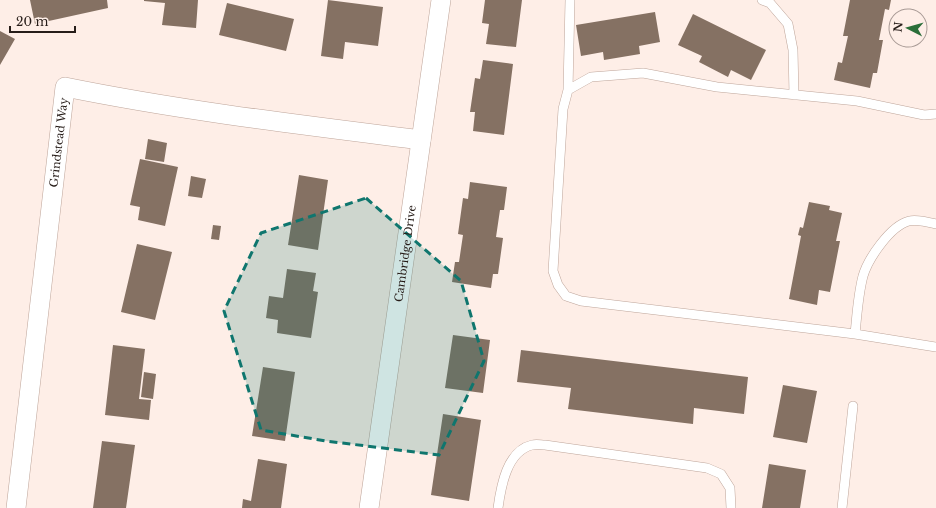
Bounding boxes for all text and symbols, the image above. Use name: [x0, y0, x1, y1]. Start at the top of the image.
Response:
scale bar: [10, 8, 75, 34]
north arrow: [888, 8, 928, 48]
text: 20 m: [16, 14, 48, 29]
text: N: [891, 20, 906, 33]
street label: Grindstead Way: [46, 97, 71, 188]
street label: Cambridge Drive: [391, 204, 419, 303]

